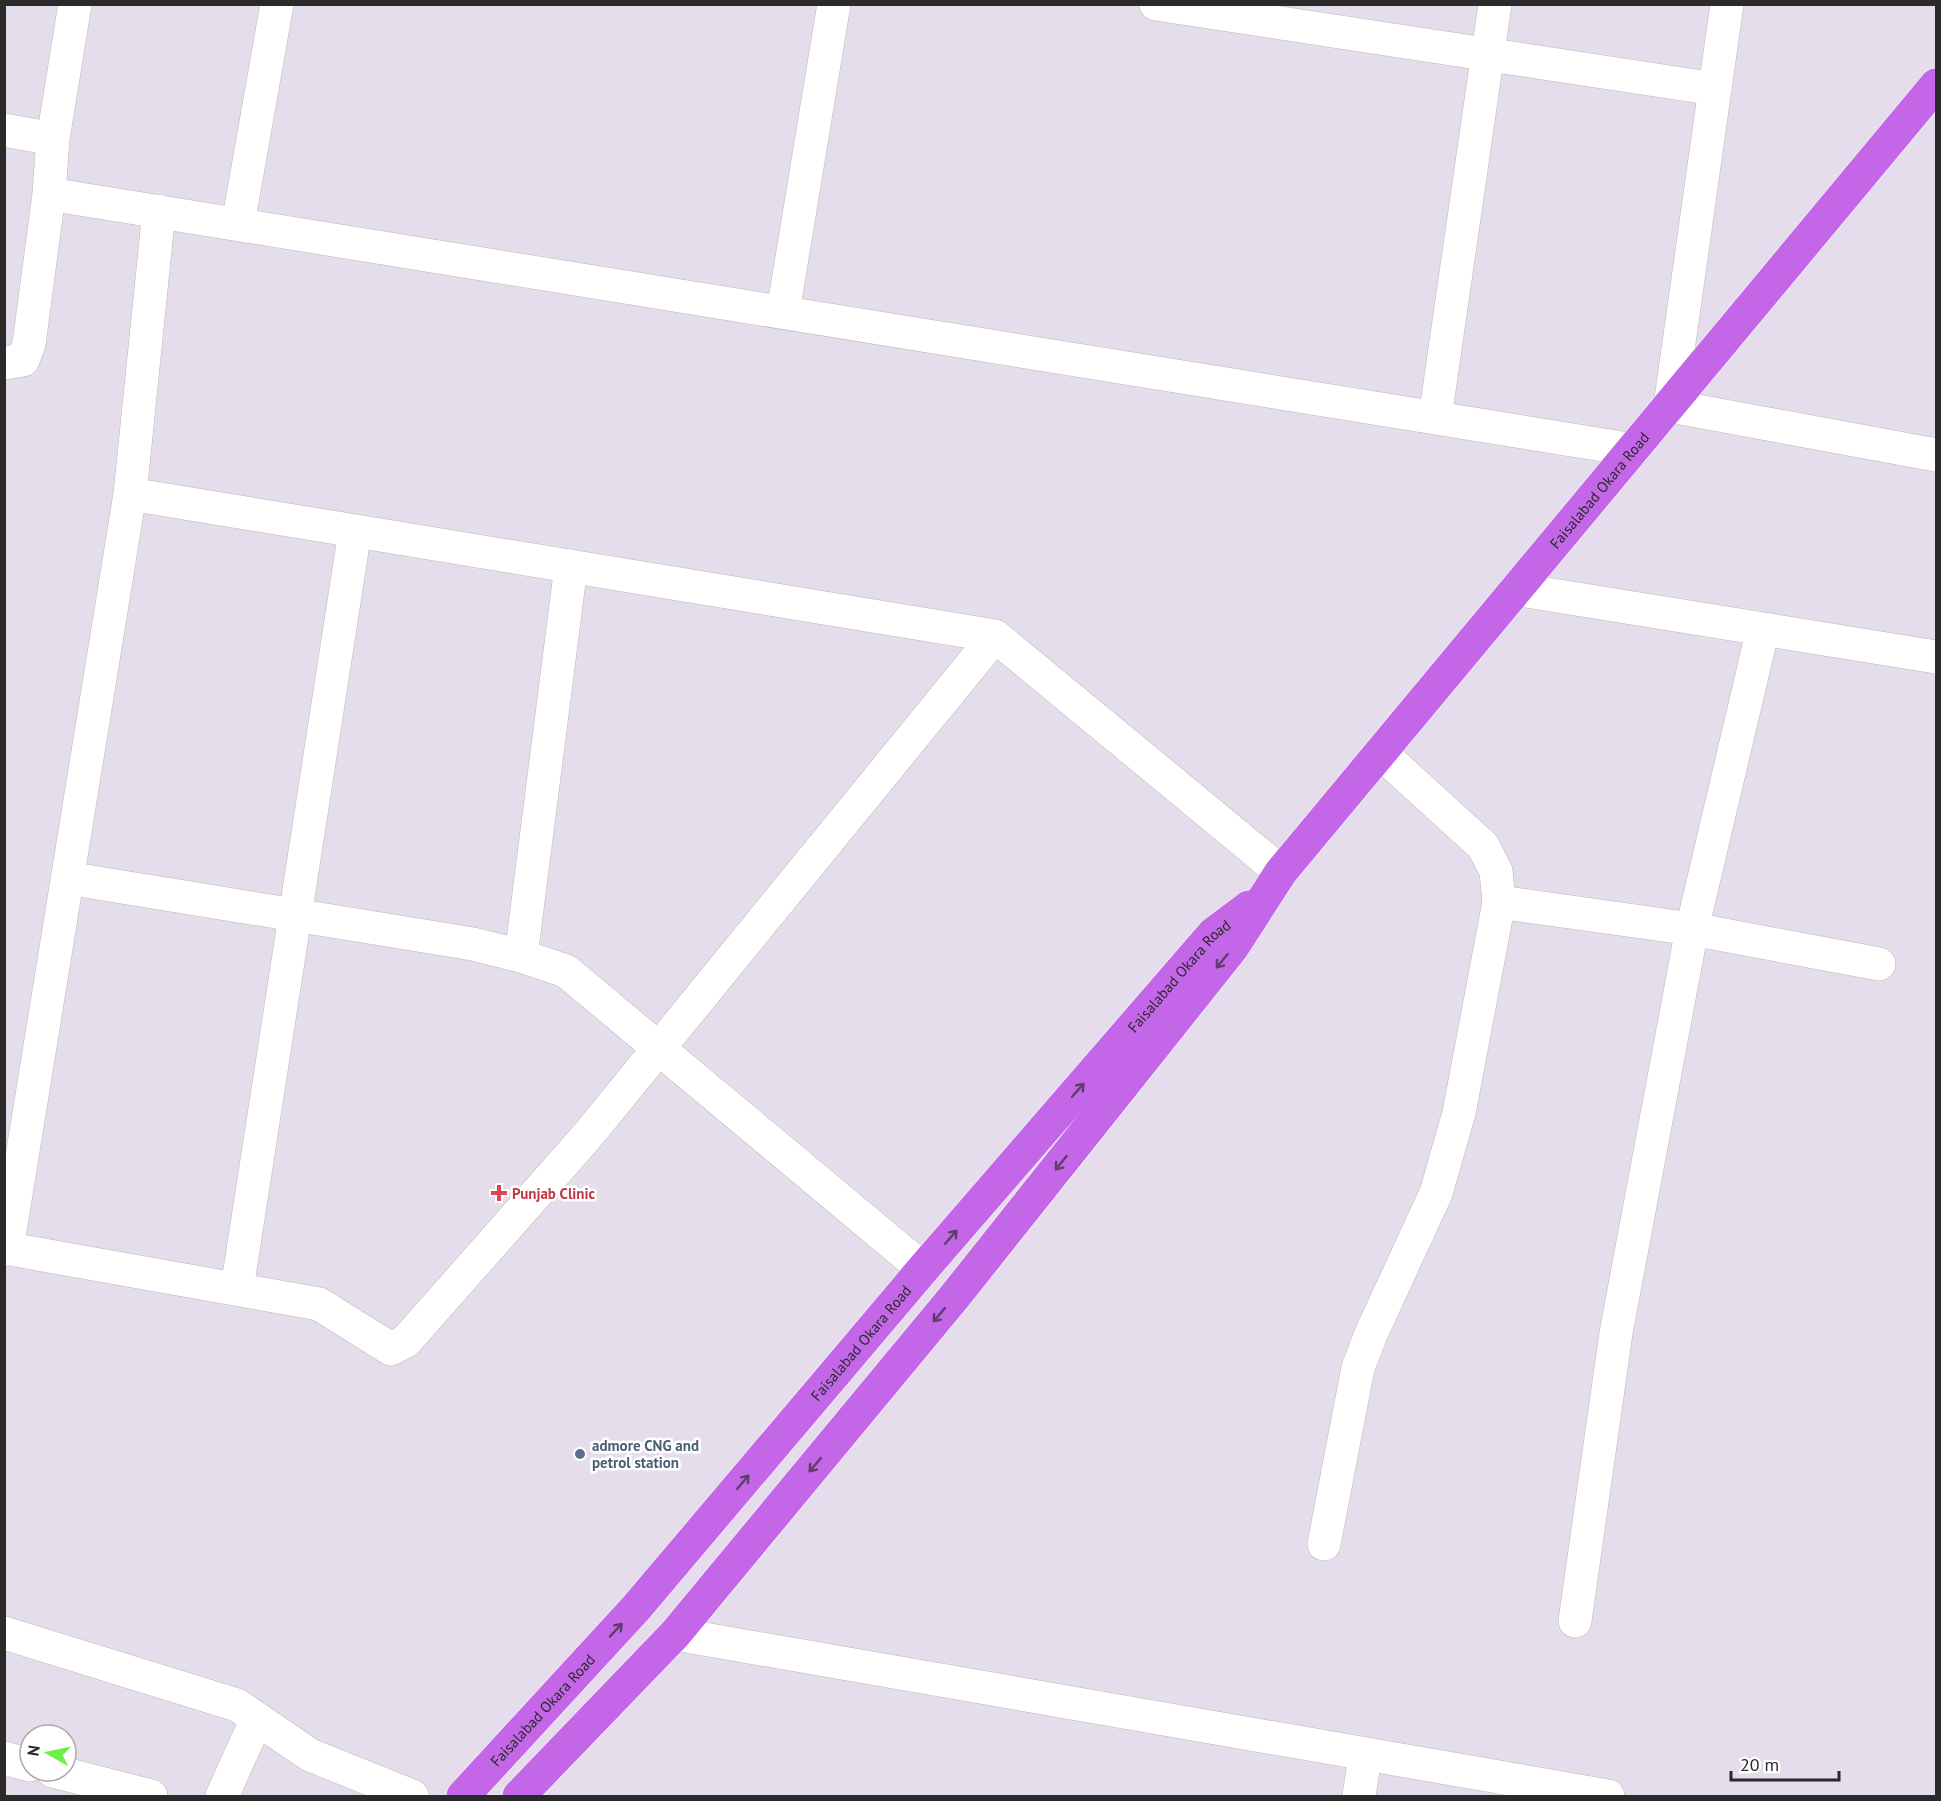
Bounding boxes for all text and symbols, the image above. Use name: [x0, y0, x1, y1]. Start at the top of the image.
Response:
street label: Faisalabad Okara Road: [1545, 428, 1653, 552]
street label: Faisalabad Okara Road: [1123, 915, 1234, 1036]
one-way arrow: [1215, 953, 1228, 969]
one-way arrow: [1071, 1083, 1085, 1098]
one-way arrow: [1054, 1155, 1067, 1171]
marker: Punjab Clinic: [490, 1184, 508, 1202]
place label: Punjab Clinic: [512, 1184, 596, 1203]
one-way arrow: [944, 1229, 957, 1245]
street label: Faisalabad Okara Road: [806, 1281, 915, 1405]
one-way arrow: [932, 1307, 946, 1322]
place label: admore CNG and petrol station: [592, 1436, 699, 1472]
marker: admore CNG and petrol station: [573, 1447, 587, 1461]
one-way arrow: [808, 1457, 821, 1473]
one-way arrow: [736, 1475, 750, 1490]
one-way arrow: [609, 1623, 623, 1638]
street label: Faisalabad Okara Road: [486, 1650, 599, 1770]
north arrow: [18, 1723, 78, 1783]
text: N: [22, 1744, 44, 1757]
scale bar: [1731, 1744, 1839, 1782]
text: 20 m: [1740, 1753, 1779, 1776]

